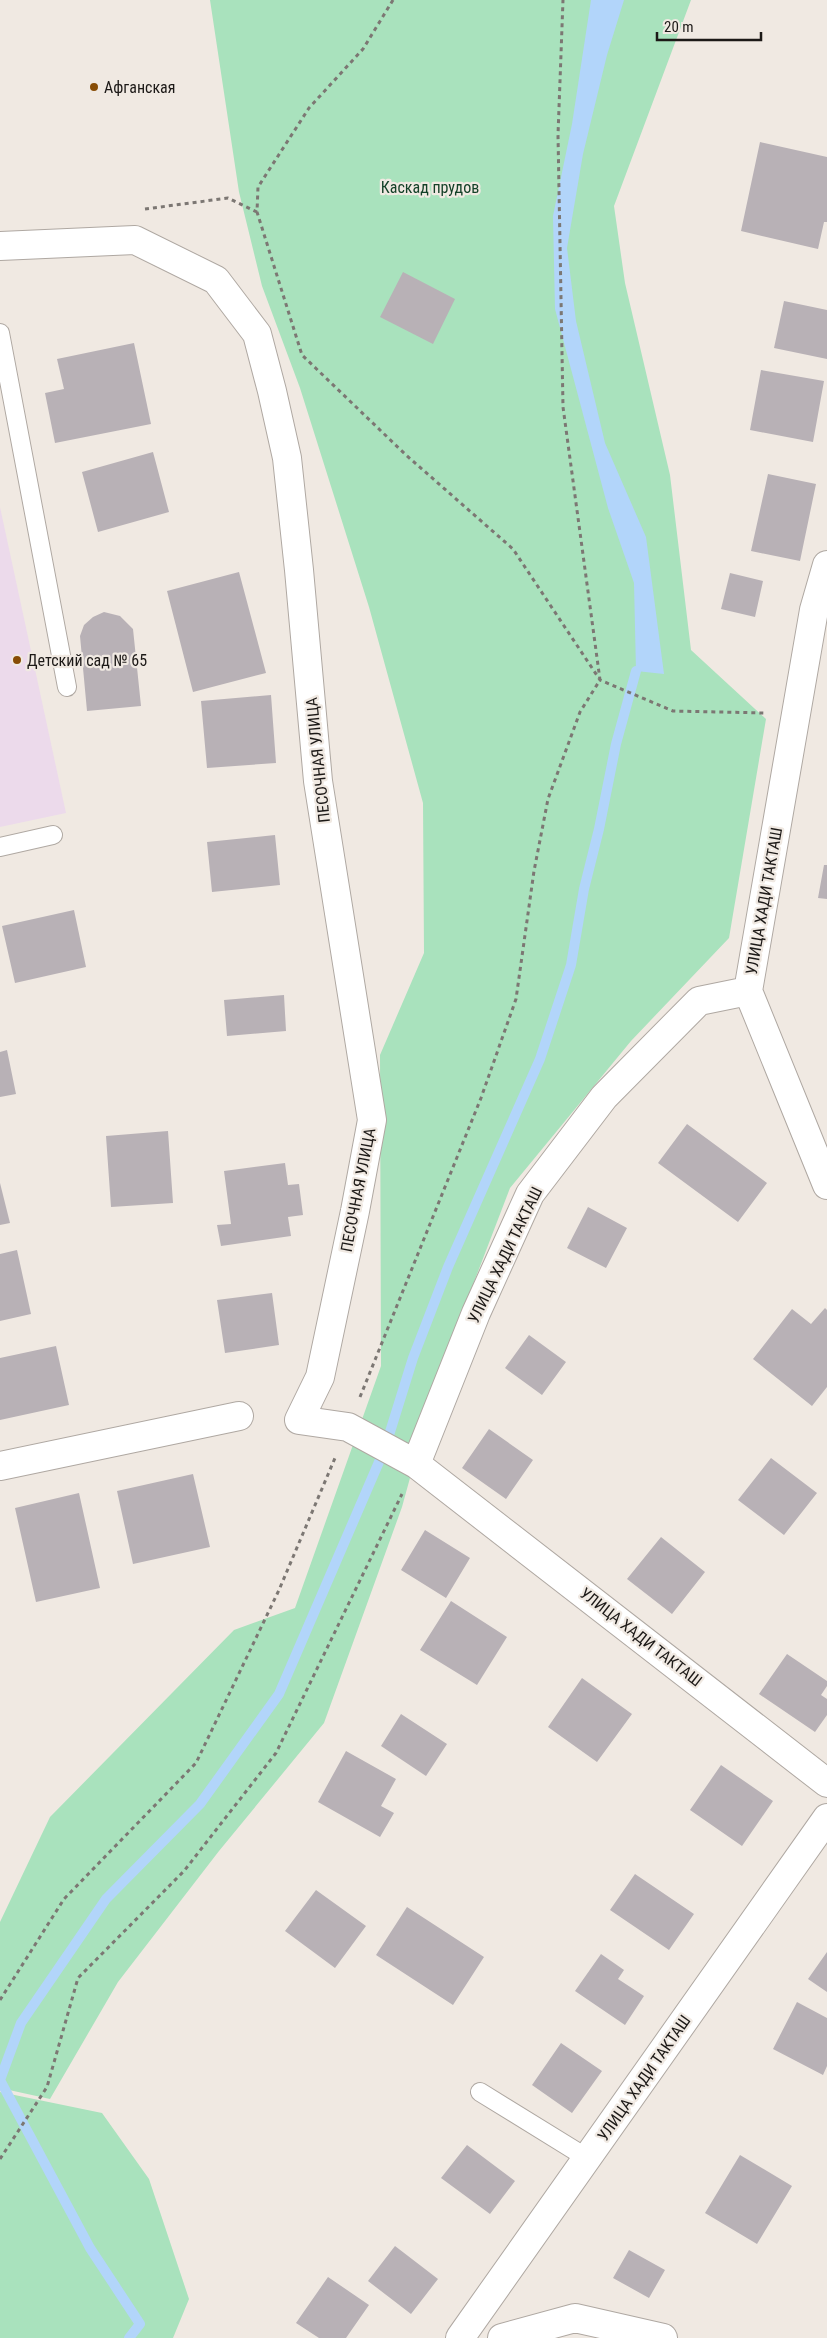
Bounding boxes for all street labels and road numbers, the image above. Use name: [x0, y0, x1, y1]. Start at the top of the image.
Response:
street label: ПЕСОЧНАЯ УЛИЦА: [302, 696, 334, 824]
street label: УЛИЦА ХАДИ ТАКТАШ: [742, 826, 786, 976]
street label: ПЕСОЧНАЯ УЛИЦА: [337, 1126, 379, 1254]
street label: УЛИЦА ХАДИ ТАКТАШ: [464, 1184, 546, 1326]
street label: УЛИЦА ХАДИ ТАКТАШ: [576, 1584, 706, 1690]
street label: УЛИЦА ХАДИ ТАКТАШ: [593, 2011, 695, 2145]

